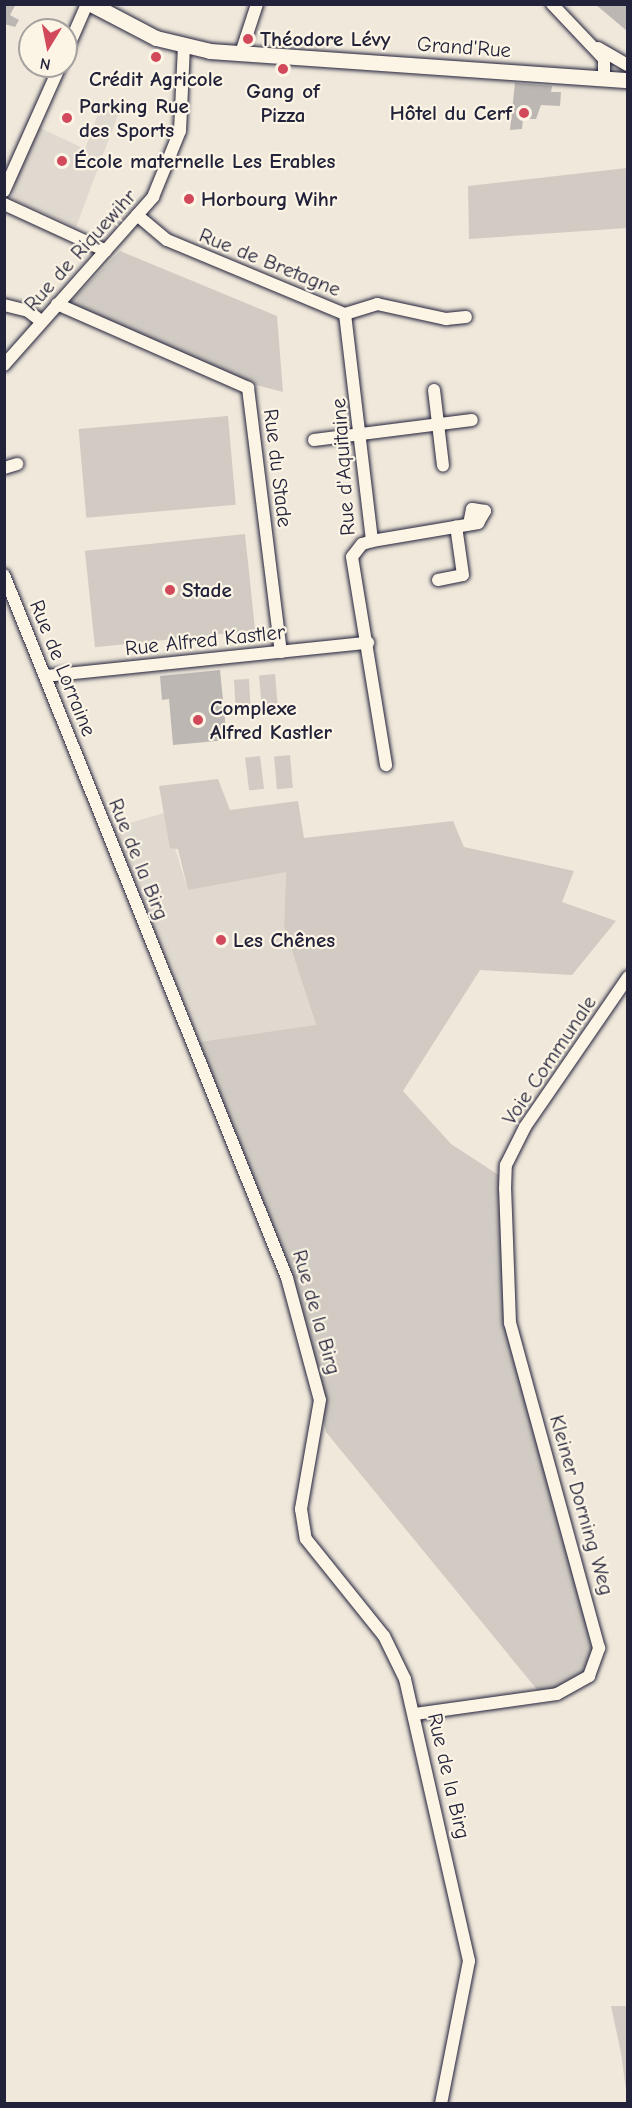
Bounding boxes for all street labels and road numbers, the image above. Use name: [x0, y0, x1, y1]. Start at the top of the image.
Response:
street label: Grand'Rue: [416, 31, 512, 63]
street label: Rue de Riquewihr: [19, 184, 141, 316]
street label: Rue de Bretagne: [196, 222, 344, 302]
street label: Rue d'Aquitaine: [326, 397, 360, 537]
street label: Rue du Stade: [258, 407, 298, 529]
street label: Rue de Lorraine: [24, 596, 102, 740]
street label: Rue Alfred Kastler: [124, 619, 286, 661]
street label: Rue de la Birg: [103, 795, 175, 923]
street label: Voie Communale: [496, 991, 602, 1129]
street label: Rue de la Birg: [287, 1247, 347, 1377]
street label: Kleiner Dorning Weg: [544, 1412, 620, 1598]
street label: Rue de la Birg: [422, 1711, 476, 1841]

